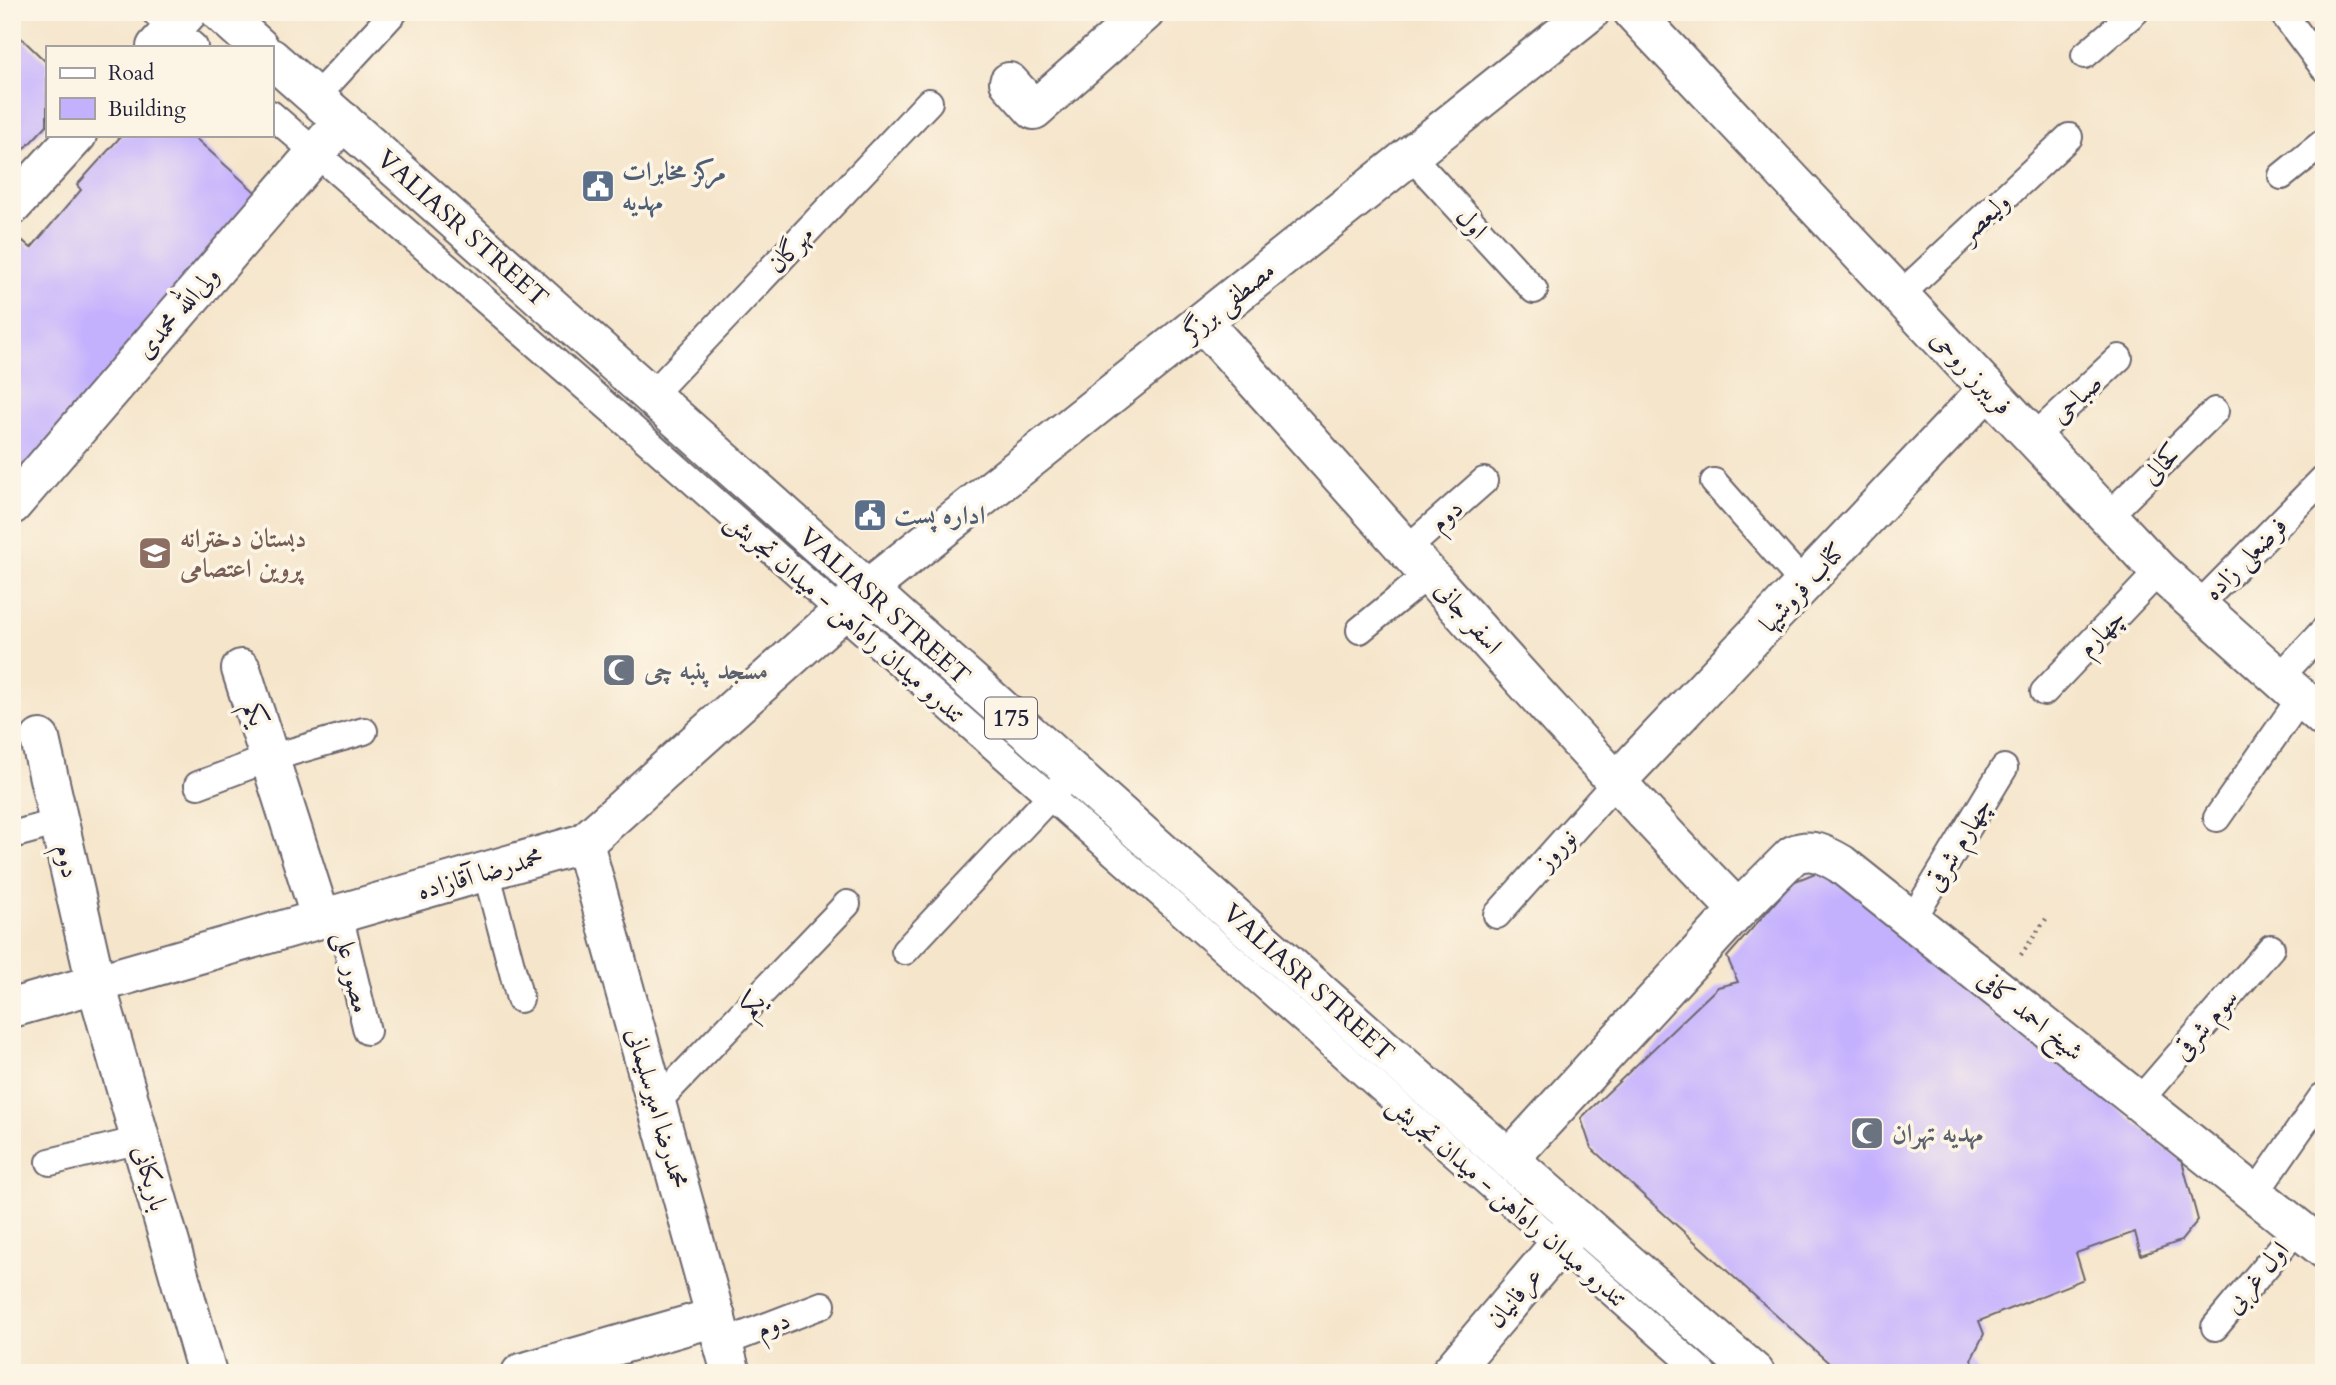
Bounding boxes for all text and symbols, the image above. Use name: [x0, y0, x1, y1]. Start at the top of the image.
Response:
legend: [46, 46, 273, 136]
text: Road: [108, 59, 154, 88]
text: Building: [108, 95, 186, 124]
street label: VALIASR STREET: [369, 142, 556, 315]
place label: مرکز مخابرات مهدیه: [622, 154, 726, 219]
public building icon: مرکز مخابرات مهدیه: [579, 167, 617, 205]
street label: ولیعصر: [1949, 185, 2018, 252]
street label: اول: [1448, 200, 1495, 247]
street label: مهرگان: [759, 218, 822, 281]
street label: مصطفی برزگر: [1172, 253, 1283, 352]
street label: ولی‌الله محمدی: [125, 257, 227, 366]
street label: فریبرز روحی: [1923, 322, 2020, 423]
street label: صباحی: [2043, 366, 2110, 431]
street label: کحالی: [2133, 436, 2189, 492]
street label: دوم: [1422, 491, 1474, 543]
public building icon: اداره پست: [851, 496, 889, 534]
place label: اداره پست: [894, 498, 985, 533]
street label: تندرو میدان راه‌آهن - میدان تجریش: [718, 503, 973, 732]
street label: فرضعلی زاده: [2196, 509, 2296, 609]
street label: VALIASR STREET: [791, 520, 978, 693]
place label: دبستان دخترانه پروین اعتصامی: [179, 521, 307, 586]
school or university icon: دبستان دخترانه پروین اعتصامی: [136, 534, 174, 572]
street label: کتاب فروشیها: [1752, 535, 1853, 640]
street label: اسفر جانی: [1427, 573, 1510, 662]
street label: چهارم: [2070, 600, 2137, 668]
mosque icon: مسجد پنبه چی: [600, 651, 638, 689]
place label: مسجد پنبه چی: [643, 653, 768, 688]
street label: یکم: [229, 698, 276, 735]
road number: 175: [985, 698, 1037, 738]
street label: چهارم شرقی: [1917, 791, 2005, 900]
street label: نوروز: [1526, 821, 1584, 880]
street label: محمدرضا آقازاده: [413, 839, 547, 908]
street label: دوم: [42, 841, 88, 883]
street label: VALIASR STREET: [1215, 896, 1402, 1069]
street label: مصور علی: [325, 928, 379, 1017]
street label: شیخ احمد کافی: [1966, 962, 2091, 1074]
street label: سوم شرقی: [2165, 981, 2250, 1071]
street label: یکم: [732, 982, 779, 1030]
street label: محمدرضا امیرسلیمانی: [618, 1024, 697, 1193]
street label: تندرو میدان راه‌آهن - میدان تجریش: [1380, 1087, 1635, 1316]
mosque icon: مهدیه تهران: [1848, 1114, 1886, 1152]
place label: مهدیه تهران: [1892, 1116, 1983, 1151]
street label: باریکانی: [124, 1141, 177, 1215]
street label: اول غربی: [2216, 1234, 2298, 1322]
street label: عرفانیان: [1478, 1259, 1550, 1336]
street label: دوم: [751, 1302, 797, 1352]

